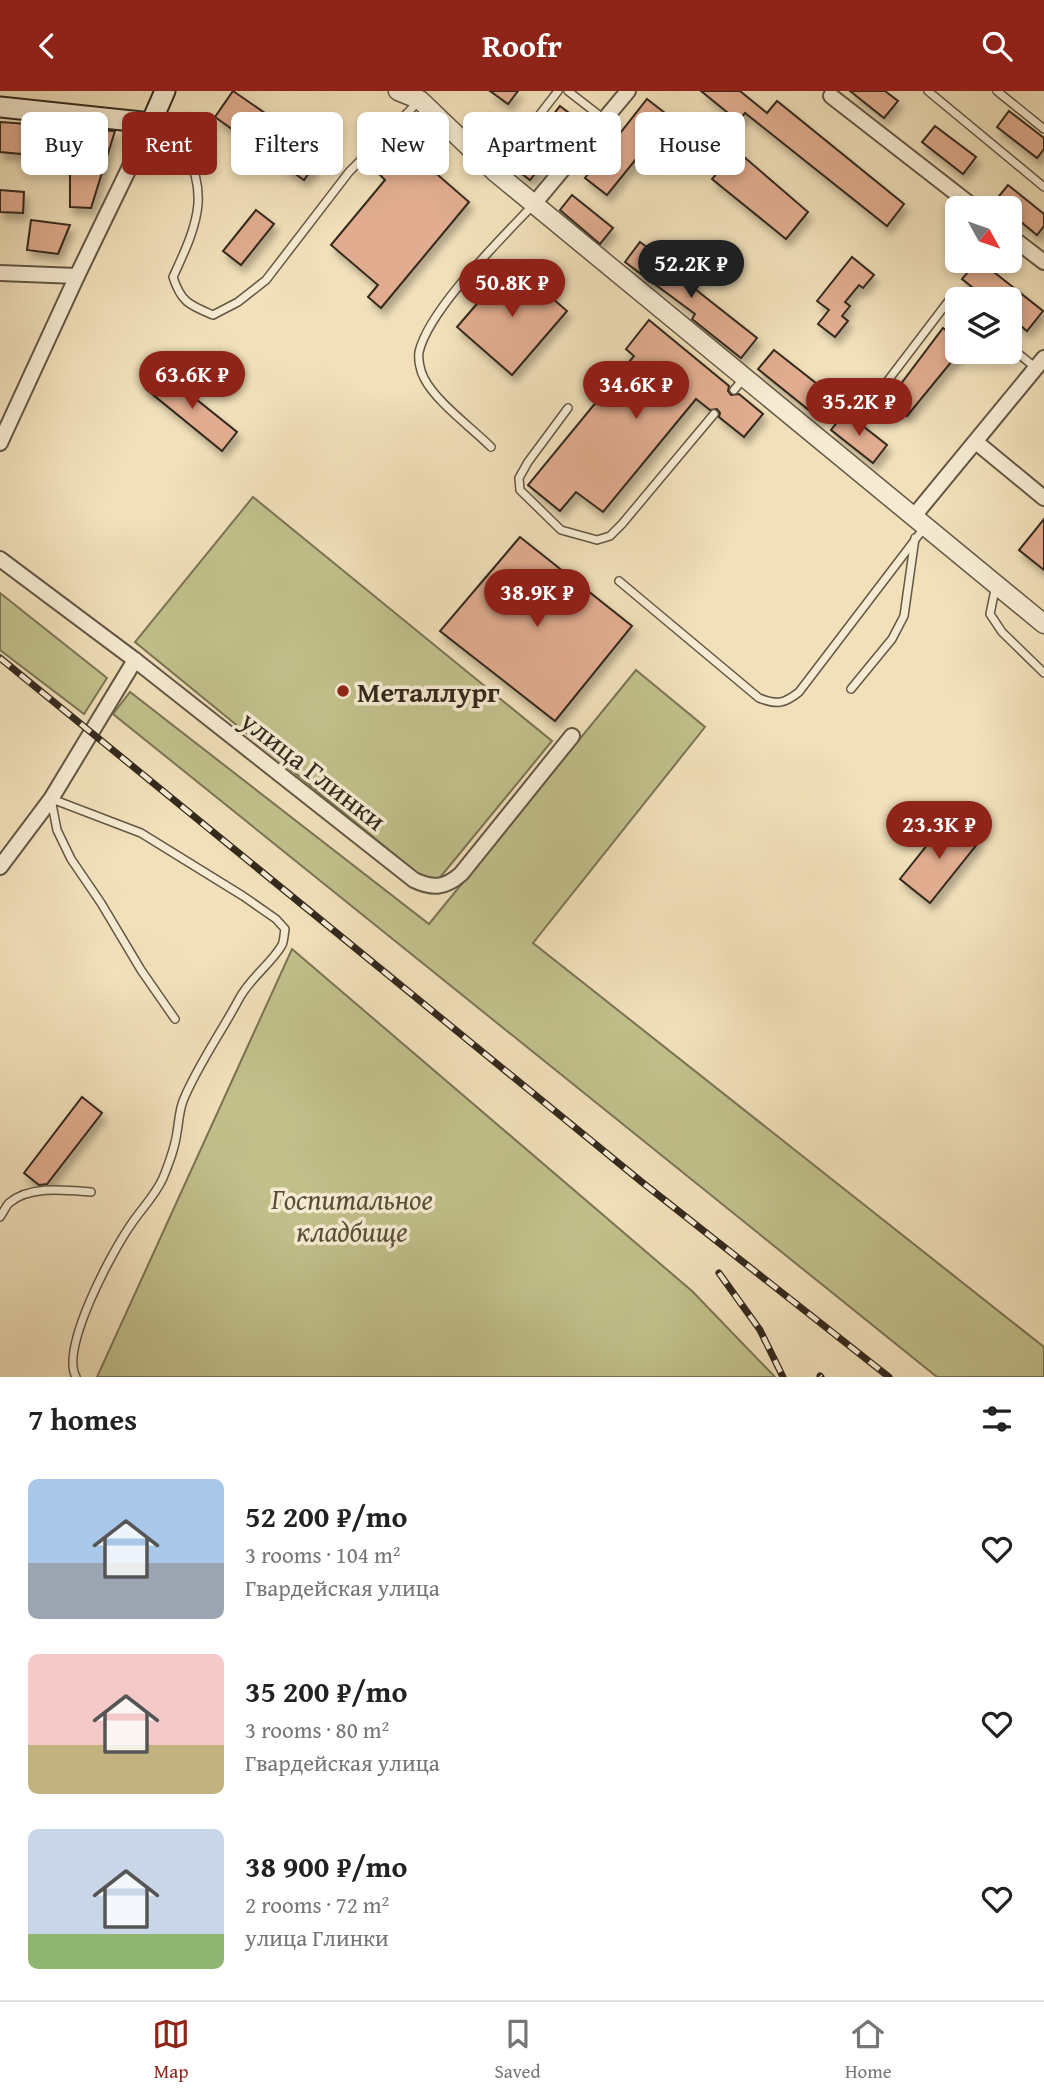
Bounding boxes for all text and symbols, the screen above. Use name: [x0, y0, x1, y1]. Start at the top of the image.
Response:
text: Roofr: [482, 22, 562, 69]
icon: back: [28, 27, 66, 65]
icon: search: [978, 27, 1016, 65]
chip: Buy: [21, 112, 108, 175]
chip: Rent: [122, 112, 217, 175]
chip: Filters: [231, 112, 343, 175]
chip: New: [357, 112, 449, 175]
chip: Apartment: [463, 112, 621, 175]
chip: House: [635, 112, 745, 175]
north arrow: [945, 196, 1022, 273]
map controls: [945, 196, 1022, 364]
pin: 52.2K ₽: [626, 241, 756, 300]
text: 52.2K ₽: [654, 246, 728, 279]
pin: 50.8K ₽: [447, 259, 577, 319]
text: 50.8K ₽: [475, 265, 549, 298]
button: layers: [945, 287, 1022, 364]
pin: 63.6K ₽: [127, 351, 257, 411]
text: 63.6K ₽: [155, 357, 229, 390]
pin: 34.6K ₽: [571, 361, 701, 421]
text: 34.6K ₽: [599, 367, 673, 400]
pin: 35.2K ₽: [794, 379, 924, 438]
text: 35.2K ₽: [822, 384, 896, 417]
pin: 38.9K ₽: [472, 569, 602, 629]
text: 38.9K ₽: [500, 575, 574, 608]
place label: Металлург: [357, 671, 500, 712]
marker: Металлург: [335, 683, 351, 699]
street label: улица Глинки: [232, 699, 396, 840]
pin: 23.3K ₽: [874, 801, 1004, 861]
text: 23.3K ₽: [902, 807, 976, 840]
park label: Госпитальное кладбище: [270, 1178, 433, 1251]
text: 7 homes: [28, 1397, 137, 1441]
icon: filters: [978, 1400, 1016, 1438]
text: 52 200 ₽/mo: [245, 1494, 408, 1538]
icon: home: [84, 1507, 168, 1591]
icon: heart: [978, 1530, 1016, 1568]
text: 3 rooms · 104 m²: [245, 1538, 400, 1571]
text: Гвардейская улица: [245, 1571, 440, 1604]
text: 35 200 ₽/mo: [245, 1669, 408, 1713]
icon: home: [84, 1682, 168, 1766]
icon: heart: [978, 1705, 1016, 1743]
text: 3 rooms · 80 m²: [245, 1713, 389, 1746]
text: Гвардейская улица: [245, 1746, 440, 1779]
text: 38 900 ₽/mo: [245, 1844, 408, 1888]
icon: home: [84, 1857, 168, 1941]
icon: heart: [978, 1880, 1016, 1918]
text: 2 rooms · 72 m²: [245, 1888, 389, 1921]
text: улица Глинки: [245, 1921, 389, 1954]
tab: Map: [152, 2015, 190, 2085]
tab: Saved: [495, 2015, 541, 2085]
tab: Home: [845, 2015, 892, 2085]

